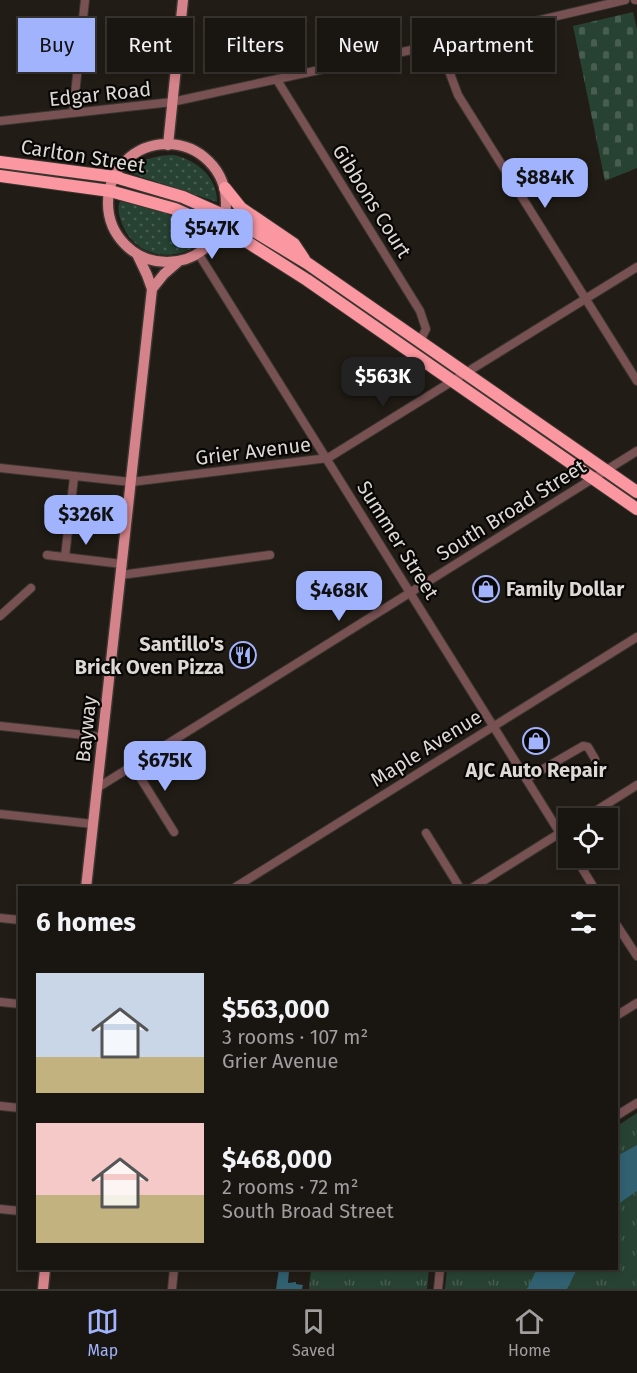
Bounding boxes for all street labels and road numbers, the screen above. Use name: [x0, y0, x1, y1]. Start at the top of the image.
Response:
street label: Edgar Road: [48, 77, 152, 111]
street label: Carlton Street: [19, 134, 148, 178]
street label: Gibbons Court: [328, 140, 417, 263]
street label: Grier Avenue: [194, 432, 312, 470]
street label: South Broad Street: [432, 454, 591, 566]
street label: Summer Street: [352, 476, 444, 604]
street label: Bayway: [71, 694, 101, 764]
street label: Maple Avenue: [366, 704, 486, 792]

